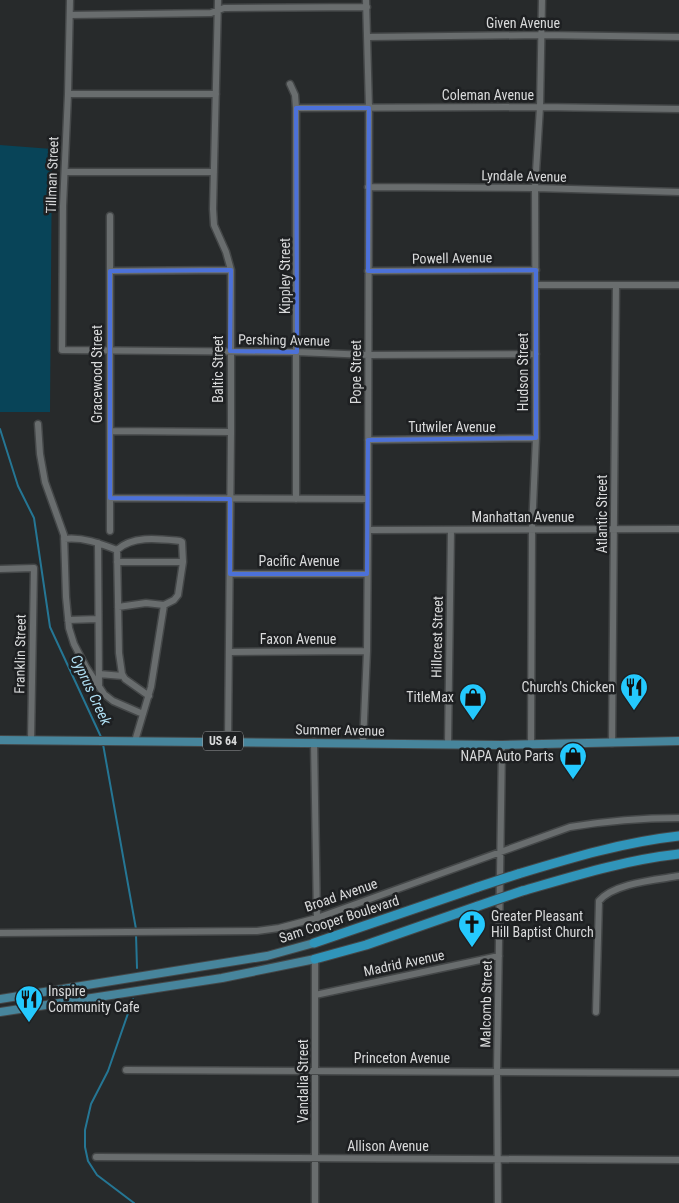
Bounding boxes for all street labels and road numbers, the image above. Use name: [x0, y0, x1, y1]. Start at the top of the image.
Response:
street label: Given Avenue: [486, 15, 561, 31]
street label: Coleman Avenue: [442, 87, 535, 103]
street label: Tillman Street: [43, 136, 61, 214]
street label: Lyndale Avenue: [481, 167, 567, 185]
street label: Kippley Street: [277, 238, 293, 314]
street label: Powell Avenue: [412, 249, 493, 267]
street label: Gracewood Street: [89, 325, 105, 423]
street label: Pershing Avenue: [238, 331, 331, 349]
street label: Hudson Street: [515, 333, 531, 411]
street label: Baltic Street: [210, 335, 226, 403]
street label: Pope Street: [348, 340, 364, 404]
street label: Tutwiler Avenue: [408, 419, 496, 435]
street label: Atlantic Street: [594, 475, 610, 553]
street label: Manhattan Avenue: [472, 509, 575, 525]
street label: Pacific Avenue: [259, 553, 340, 569]
street label: Hillcrest Street: [428, 596, 446, 678]
street label: Franklin Street: [11, 614, 29, 694]
street label: Faxon Avenue: [260, 631, 337, 647]
street label: Summer Avenue: [295, 721, 385, 739]
road number: US 64: [203, 731, 243, 750]
street label: Broad Avenue: [302, 875, 380, 915]
street label: Sam Cooper Boulevard: [277, 892, 401, 946]
street label: Madrid Avenue: [362, 947, 446, 979]
street label: Malcomb Street: [477, 960, 495, 1048]
street label: Vandalia Street: [295, 1039, 311, 1123]
street label: Princeton Avenue: [354, 1050, 451, 1066]
street label: Allison Avenue: [347, 1138, 429, 1154]

